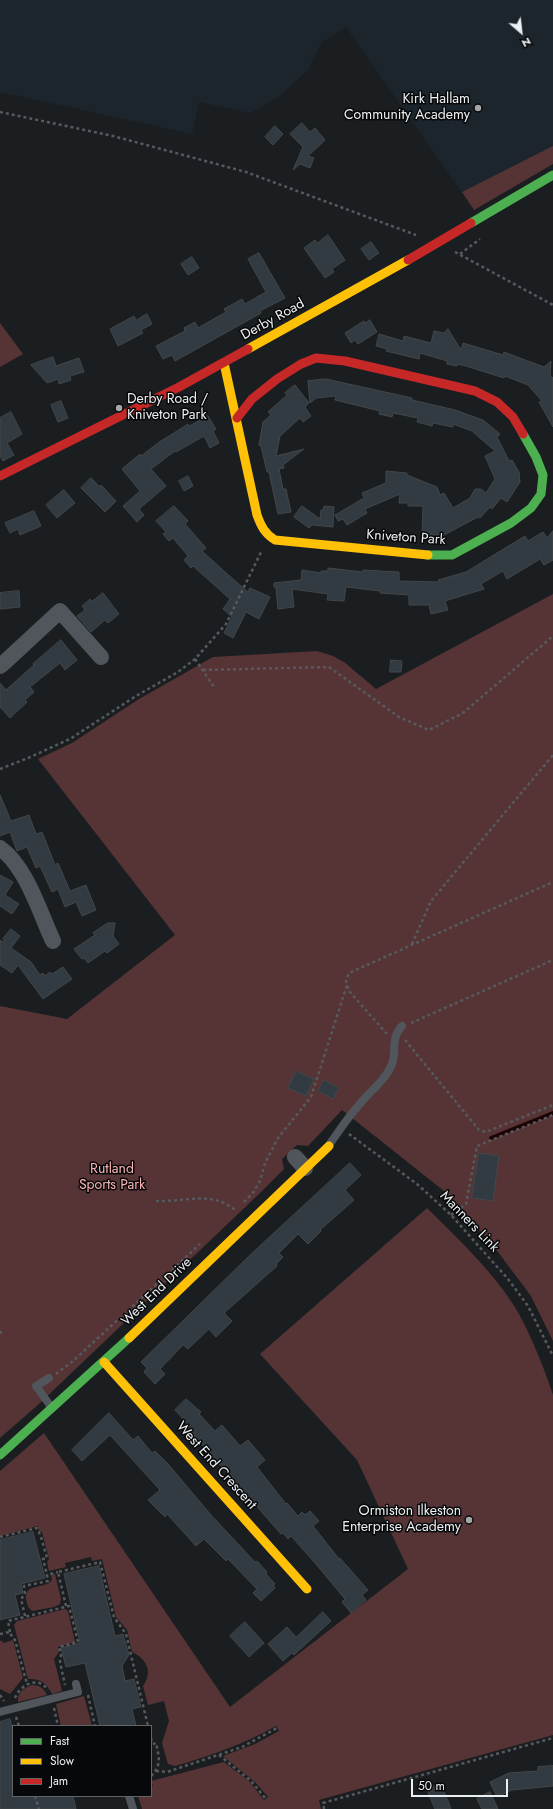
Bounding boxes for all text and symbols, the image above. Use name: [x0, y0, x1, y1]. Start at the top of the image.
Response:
north arrow: [501, 12, 541, 52]
text: N: [519, 33, 534, 52]
place label: Kirk Hallam Community Academy: [344, 92, 470, 124]
marker: Kirk Hallam Community Academy: [473, 103, 483, 113]
street label: Derby Road: [238, 296, 308, 344]
place label: Derby Road / Kniveton Park: [127, 392, 208, 424]
marker: Derby Road / Kniveton Park: [114, 403, 124, 413]
street label: Kniveton Park: [366, 527, 446, 549]
park label: Rutland Sports Park: [79, 1162, 145, 1194]
street label: Manners Link: [436, 1188, 502, 1256]
street label: West End Drive: [118, 1254, 196, 1330]
street label: West End Crescent: [172, 1419, 260, 1513]
place label: Ormiston Ilkeston Enterprise Academy: [342, 1504, 461, 1536]
marker: Ormiston Ilkeston Enterprise Academy: [464, 1515, 474, 1525]
legend: [12, 1725, 152, 1797]
text: Fast: [50, 1732, 69, 1750]
text: Slow: [50, 1752, 74, 1770]
scale bar: [413, 1771, 510, 1797]
text: Jam: [50, 1772, 68, 1790]
text: 50 m: [418, 1777, 445, 1795]

